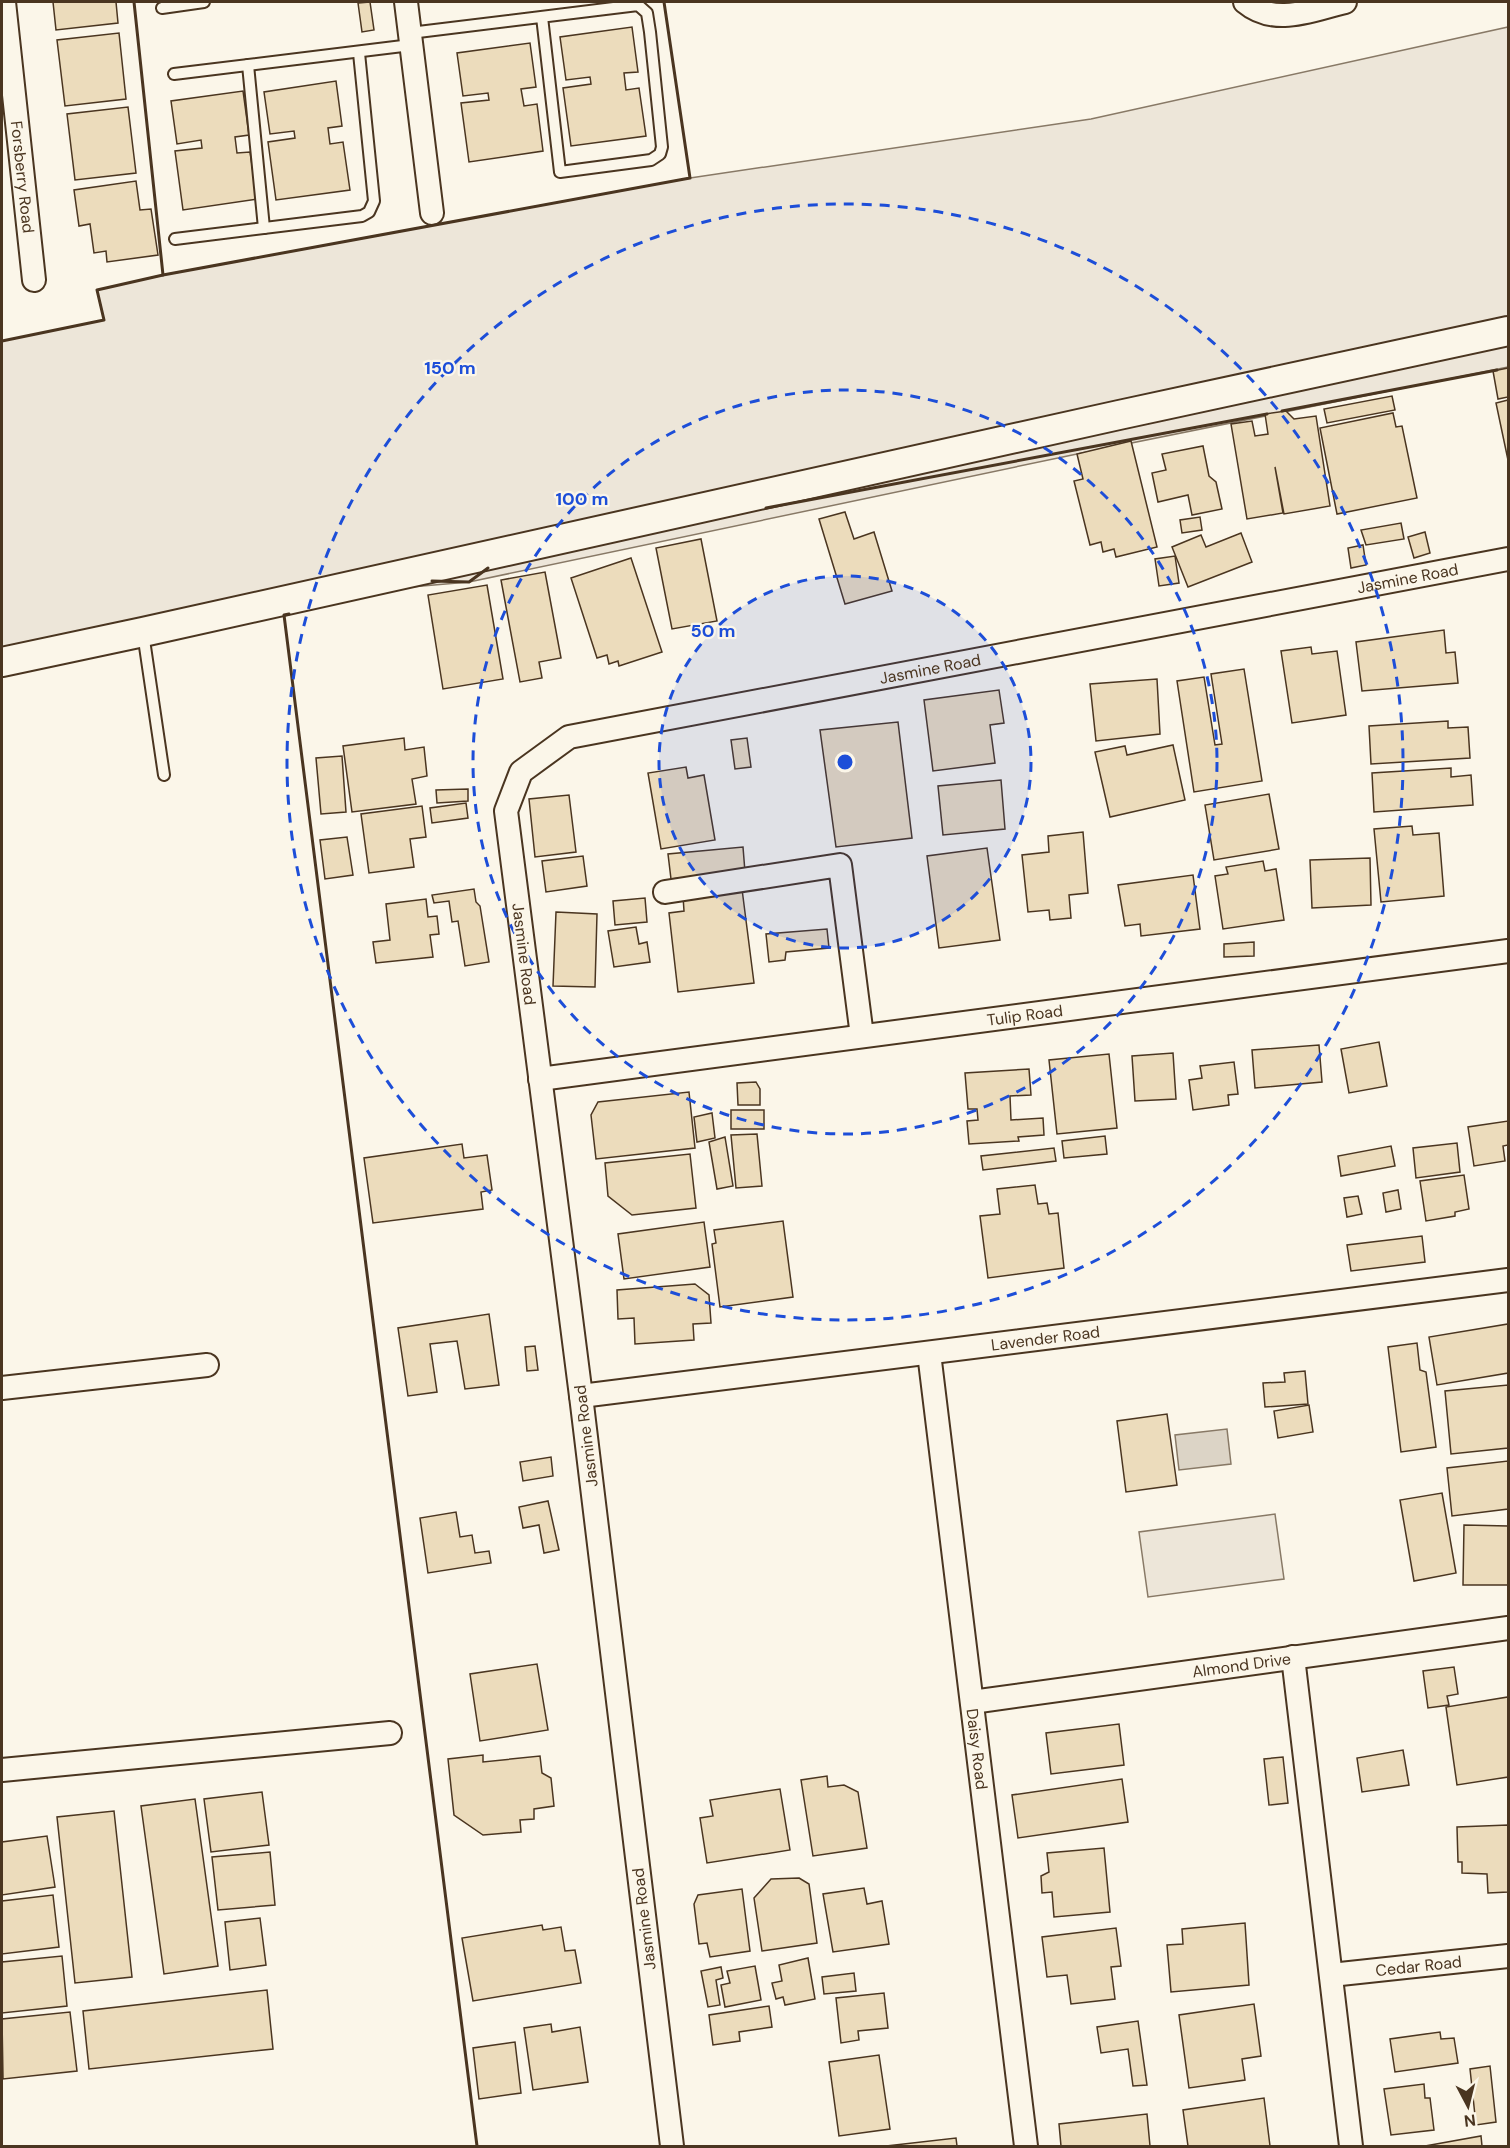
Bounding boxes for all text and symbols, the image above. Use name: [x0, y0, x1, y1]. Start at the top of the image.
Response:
street label: Forsberry Road: [6, 120, 39, 234]
text: 150 m: [424, 356, 476, 380]
text: 100 m: [555, 487, 609, 511]
street label: Jasmine Road: [1355, 558, 1460, 598]
text: 50 m: [690, 619, 736, 643]
street label: Jasmine Road: [878, 649, 983, 688]
centre of rings: [835, 752, 855, 772]
street label: Jasmine Road: [507, 902, 541, 1006]
street label: Tulip Road: [986, 999, 1064, 1030]
street label: Lavender Road: [990, 1321, 1101, 1355]
street label: Jasmine Road: [569, 1384, 603, 1488]
street label: Almond Drive: [1191, 1648, 1292, 1682]
street label: Daisy Road: [962, 1707, 993, 1791]
street label: Jasmine Road: [627, 1867, 661, 1971]
street label: Cedar Road: [1374, 1951, 1463, 1981]
north arrow: [1438, 2076, 1498, 2136]
text: N: [1463, 2109, 1477, 2132]

